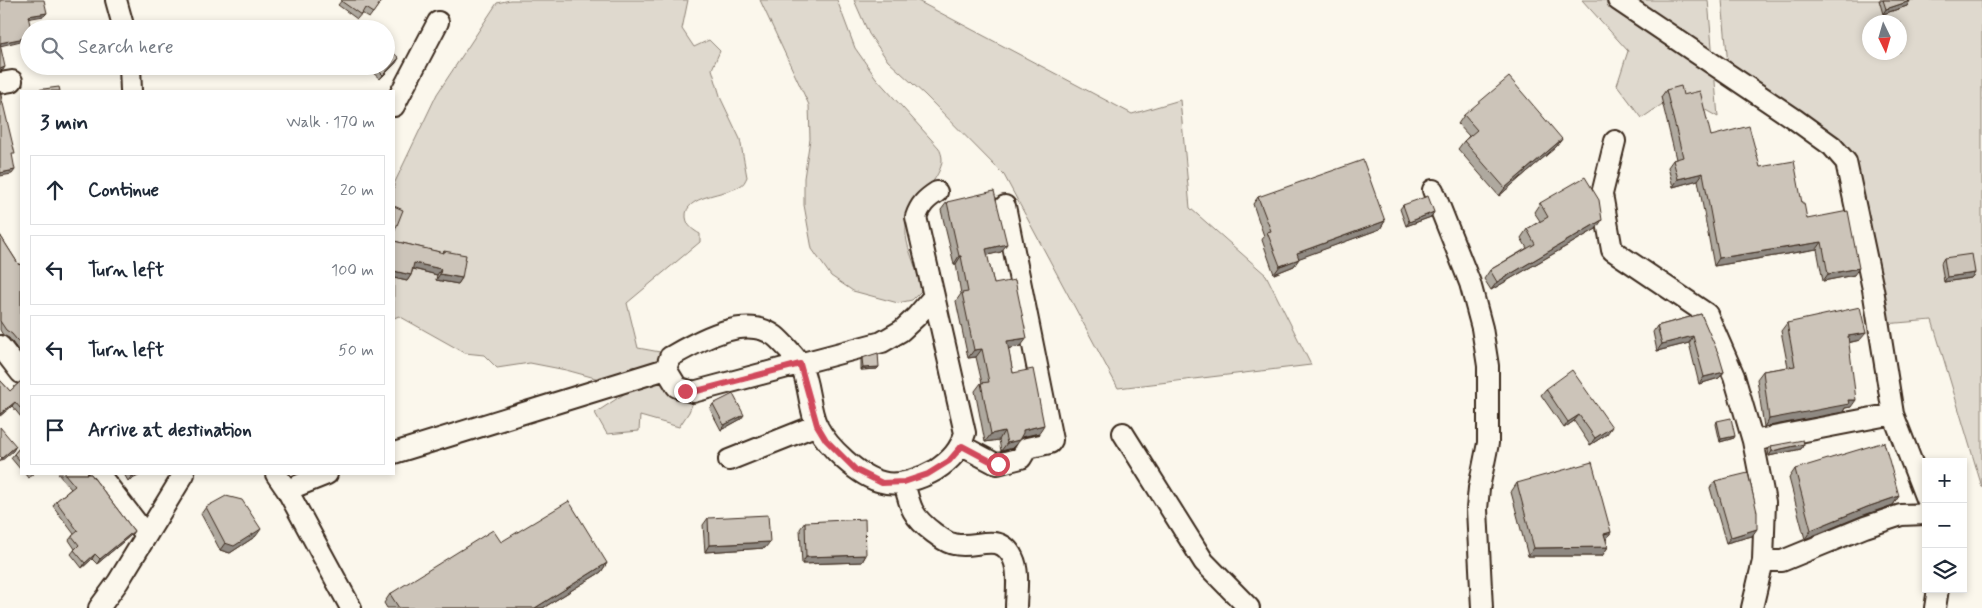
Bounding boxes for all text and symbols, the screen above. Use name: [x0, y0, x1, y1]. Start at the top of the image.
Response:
north arrow: [1862, 15, 1907, 60]
search box: [20, 20, 395, 75]
icon: search: [38, 34, 66, 62]
text: Search here: [78, 35, 174, 60]
text: 3 min: [40, 109, 88, 137]
text: Walk · 170 m: [286, 112, 375, 133]
icon: ahead: [41, 176, 69, 204]
text: Continue: [88, 178, 159, 203]
text: 20 m: [340, 180, 374, 201]
icon: left: [41, 256, 69, 284]
text: Turn left: [88, 258, 164, 283]
text: 100 m: [331, 260, 374, 281]
icon: left: [41, 336, 69, 364]
text: Turn left: [88, 338, 164, 363]
text: 50 m: [338, 340, 374, 361]
route end: [674, 380, 697, 403]
icon: arrive: [41, 416, 69, 444]
text: Arrive at destination: [88, 418, 252, 443]
route start: [987, 453, 1010, 476]
map controls: [1922, 458, 1967, 593]
button: +: [1922, 458, 1967, 503]
button: −: [1922, 503, 1967, 548]
button: layers: [1922, 548, 1967, 593]

